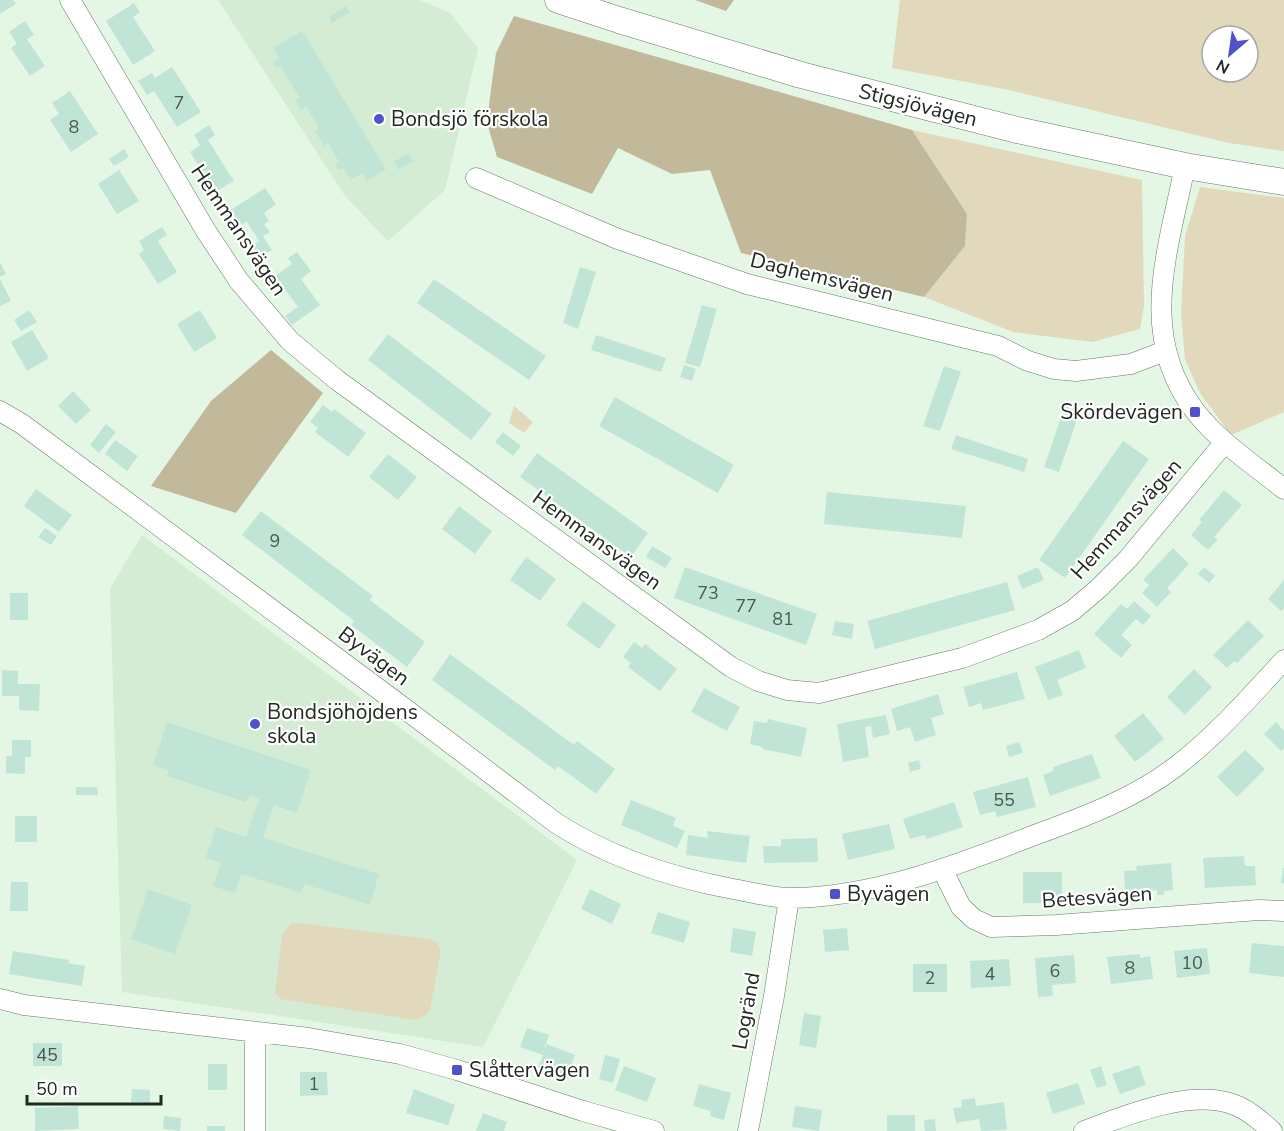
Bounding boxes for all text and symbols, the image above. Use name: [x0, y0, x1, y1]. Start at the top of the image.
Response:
north arrow: [1200, 24, 1260, 84]
text: N: [1213, 54, 1234, 79]
street label: Stigsjövägen: [856, 77, 980, 133]
house number: 7: [174, 91, 184, 115]
place label: Bondsjö förskola: [391, 105, 548, 133]
marker: Bondsjö förskola: [372, 112, 386, 126]
house number: 8: [69, 115, 79, 139]
street label: Hemmansvägen: [185, 159, 293, 301]
street label: Daghemsvägen: [747, 246, 897, 308]
place label: Skördevägen: [1060, 398, 1183, 426]
marker: Skördevägen: [1188, 405, 1202, 419]
street label: Hemmansvägen: [1064, 453, 1188, 585]
street label: Hemmansvägen: [527, 484, 667, 596]
house number: 9: [270, 529, 280, 553]
house number: 73: [697, 581, 719, 605]
house number: 77: [735, 594, 757, 618]
house number: 81: [772, 607, 794, 631]
street label: Byvägen: [333, 620, 415, 692]
place label: Bondsjöhöjdens skola: [267, 698, 418, 750]
marker: Bondsjöhöjdens skola: [248, 717, 262, 731]
house number: 55: [993, 788, 1015, 812]
street label: Betesvägen: [1041, 879, 1153, 915]
place label: Byvägen: [847, 880, 930, 908]
marker: Byvägen: [828, 887, 842, 901]
house number: 10: [1181, 951, 1203, 975]
house number: 8: [1125, 956, 1135, 980]
house number: 6: [1050, 959, 1060, 983]
house number: 4: [985, 962, 996, 986]
house number: 2: [925, 966, 935, 990]
street label: Logränd: [725, 970, 767, 1052]
house number: 45: [36, 1043, 58, 1067]
place label: Slåttervägen: [469, 1056, 590, 1084]
marker: Slåttervägen: [450, 1063, 464, 1077]
scale bar: [27, 1068, 160, 1106]
house number: 1: [309, 1072, 319, 1096]
text: 50 m: [36, 1077, 78, 1101]

